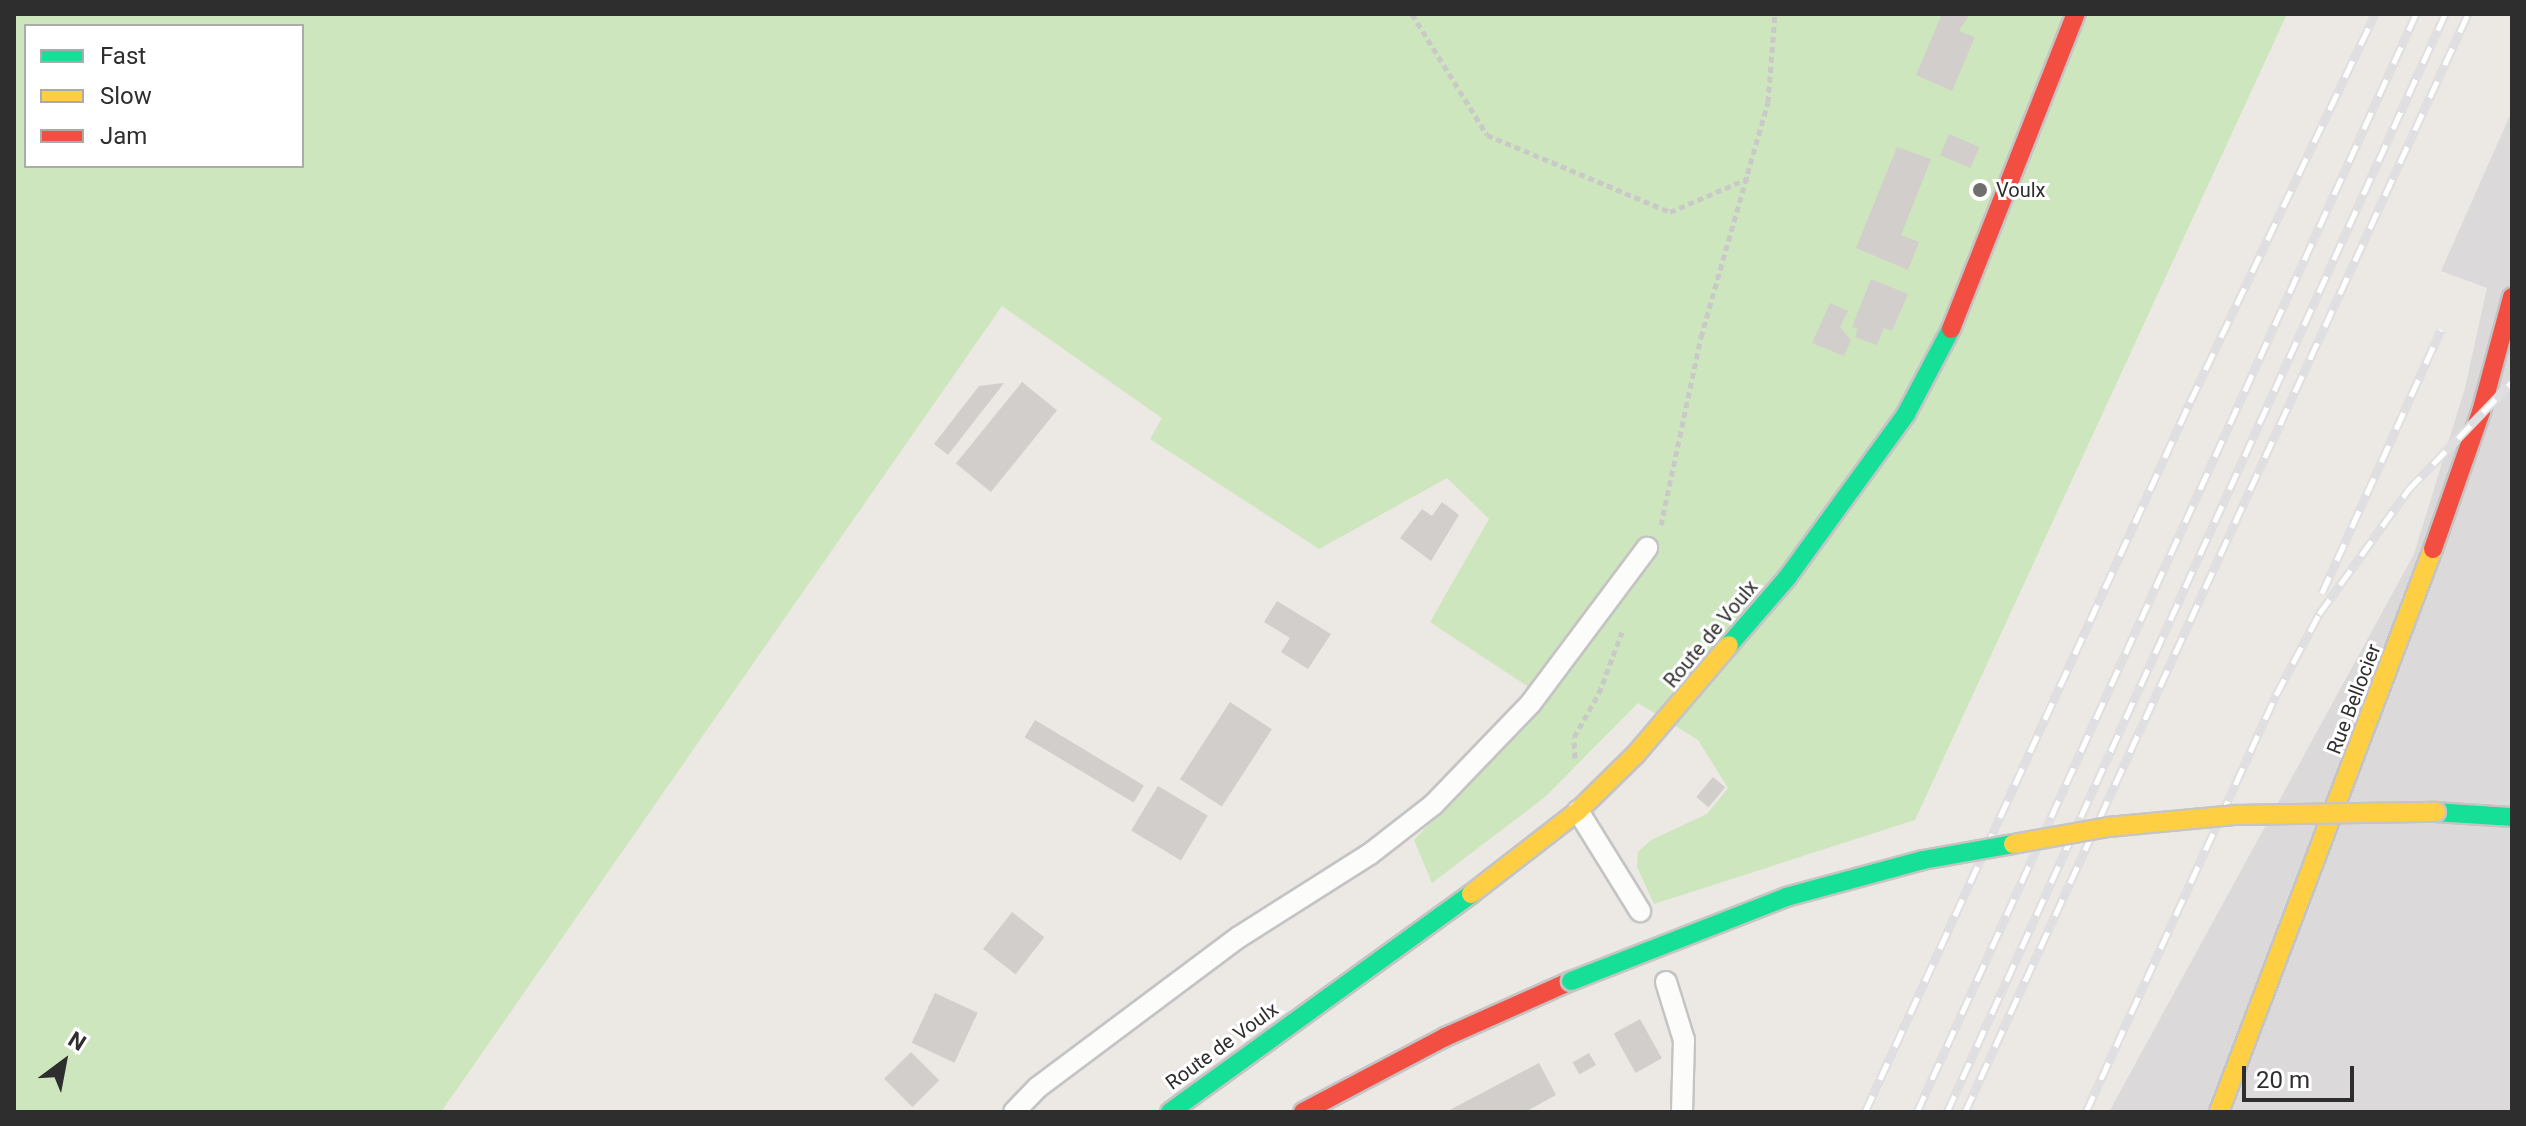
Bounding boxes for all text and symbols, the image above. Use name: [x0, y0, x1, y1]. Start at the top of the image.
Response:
legend: [24, 24, 304, 168]
text: Fast: [100, 42, 146, 70]
text: Slow: [100, 82, 152, 110]
text: Jam: [100, 122, 147, 150]
place label: Voulx: [1996, 178, 2046, 202]
marker: Voulx: [1971, 181, 1989, 199]
street label: Route de Voulx: [1659, 575, 1763, 693]
street label: Rue Bellocier: [2322, 641, 2386, 757]
street label: Route de Voulx: [1161, 997, 1283, 1095]
north arrow: [24, 1022, 104, 1102]
text: N: [64, 1027, 90, 1056]
scale bar: [2246, 1050, 2358, 1100]
text: 20 m: [2256, 1066, 2310, 1094]

